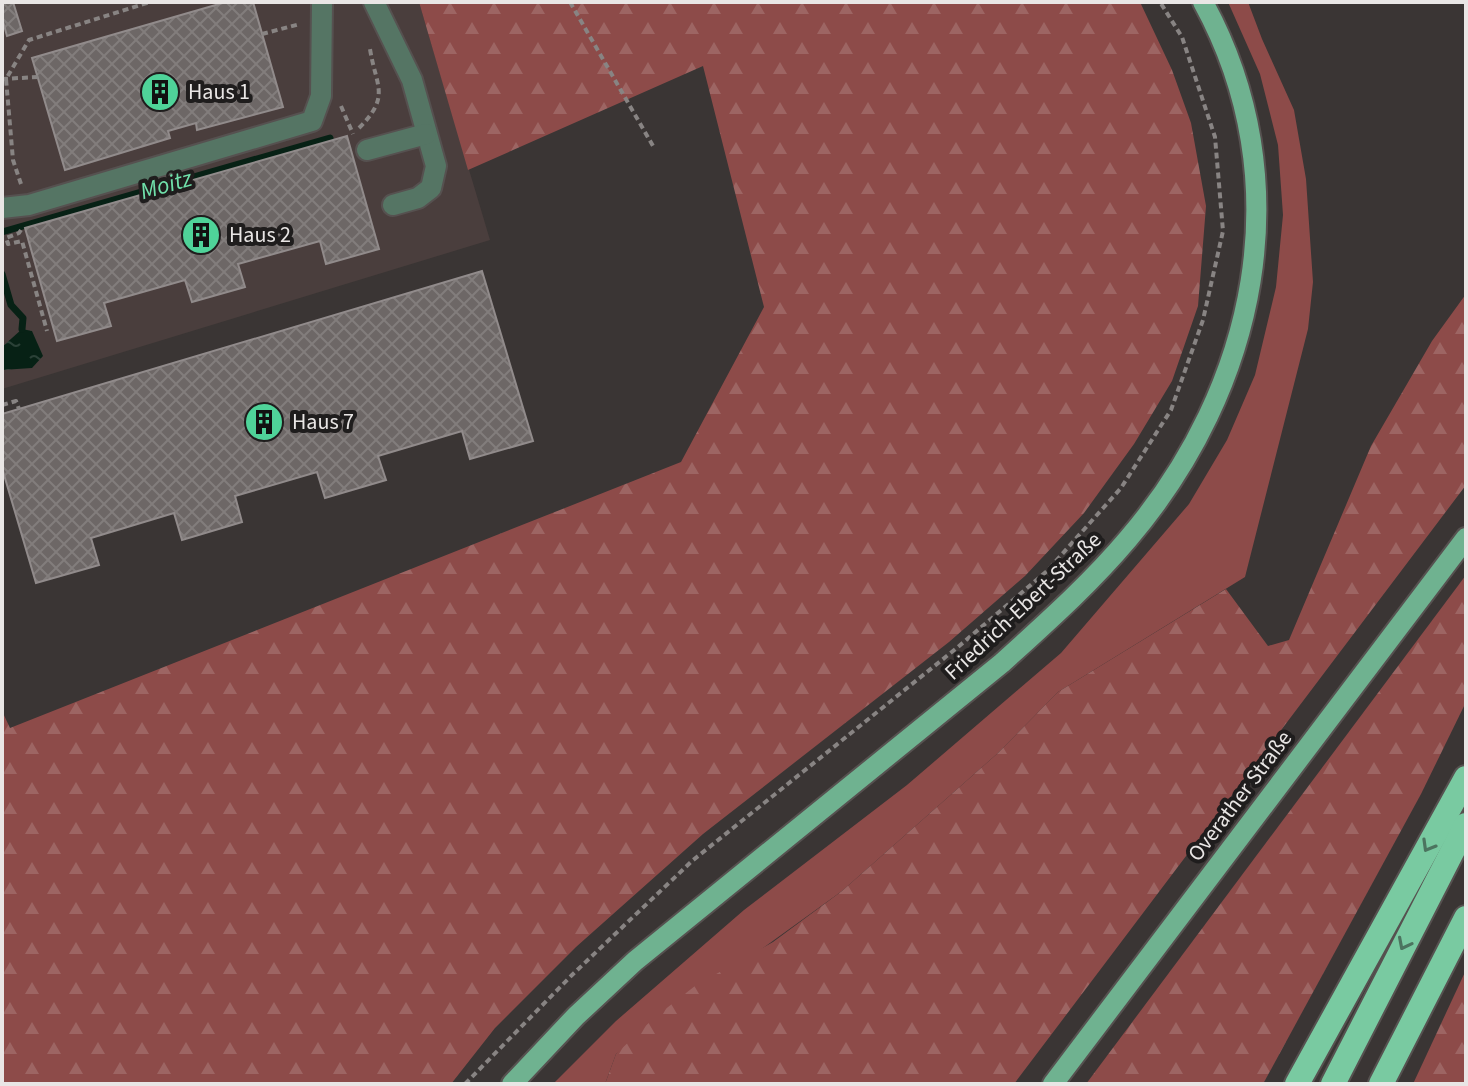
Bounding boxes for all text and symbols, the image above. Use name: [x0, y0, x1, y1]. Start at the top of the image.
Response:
building icon: Haus 1: [139, 71, 181, 113]
place label: Haus 1: [188, 76, 250, 108]
water label: Moitz: [136, 161, 197, 209]
building icon: Haus 2: [180, 214, 222, 256]
place label: Haus 2: [229, 219, 291, 251]
building icon: Haus 7: [243, 401, 285, 443]
place label: Haus 7: [292, 406, 354, 438]
street label: Friedrich-Ebert-Straße: [937, 524, 1109, 687]
street label: Overather Straße: [1180, 724, 1300, 868]
one-way arrow: [1422, 838, 1437, 852]
one-way arrow: [1398, 935, 1413, 950]

